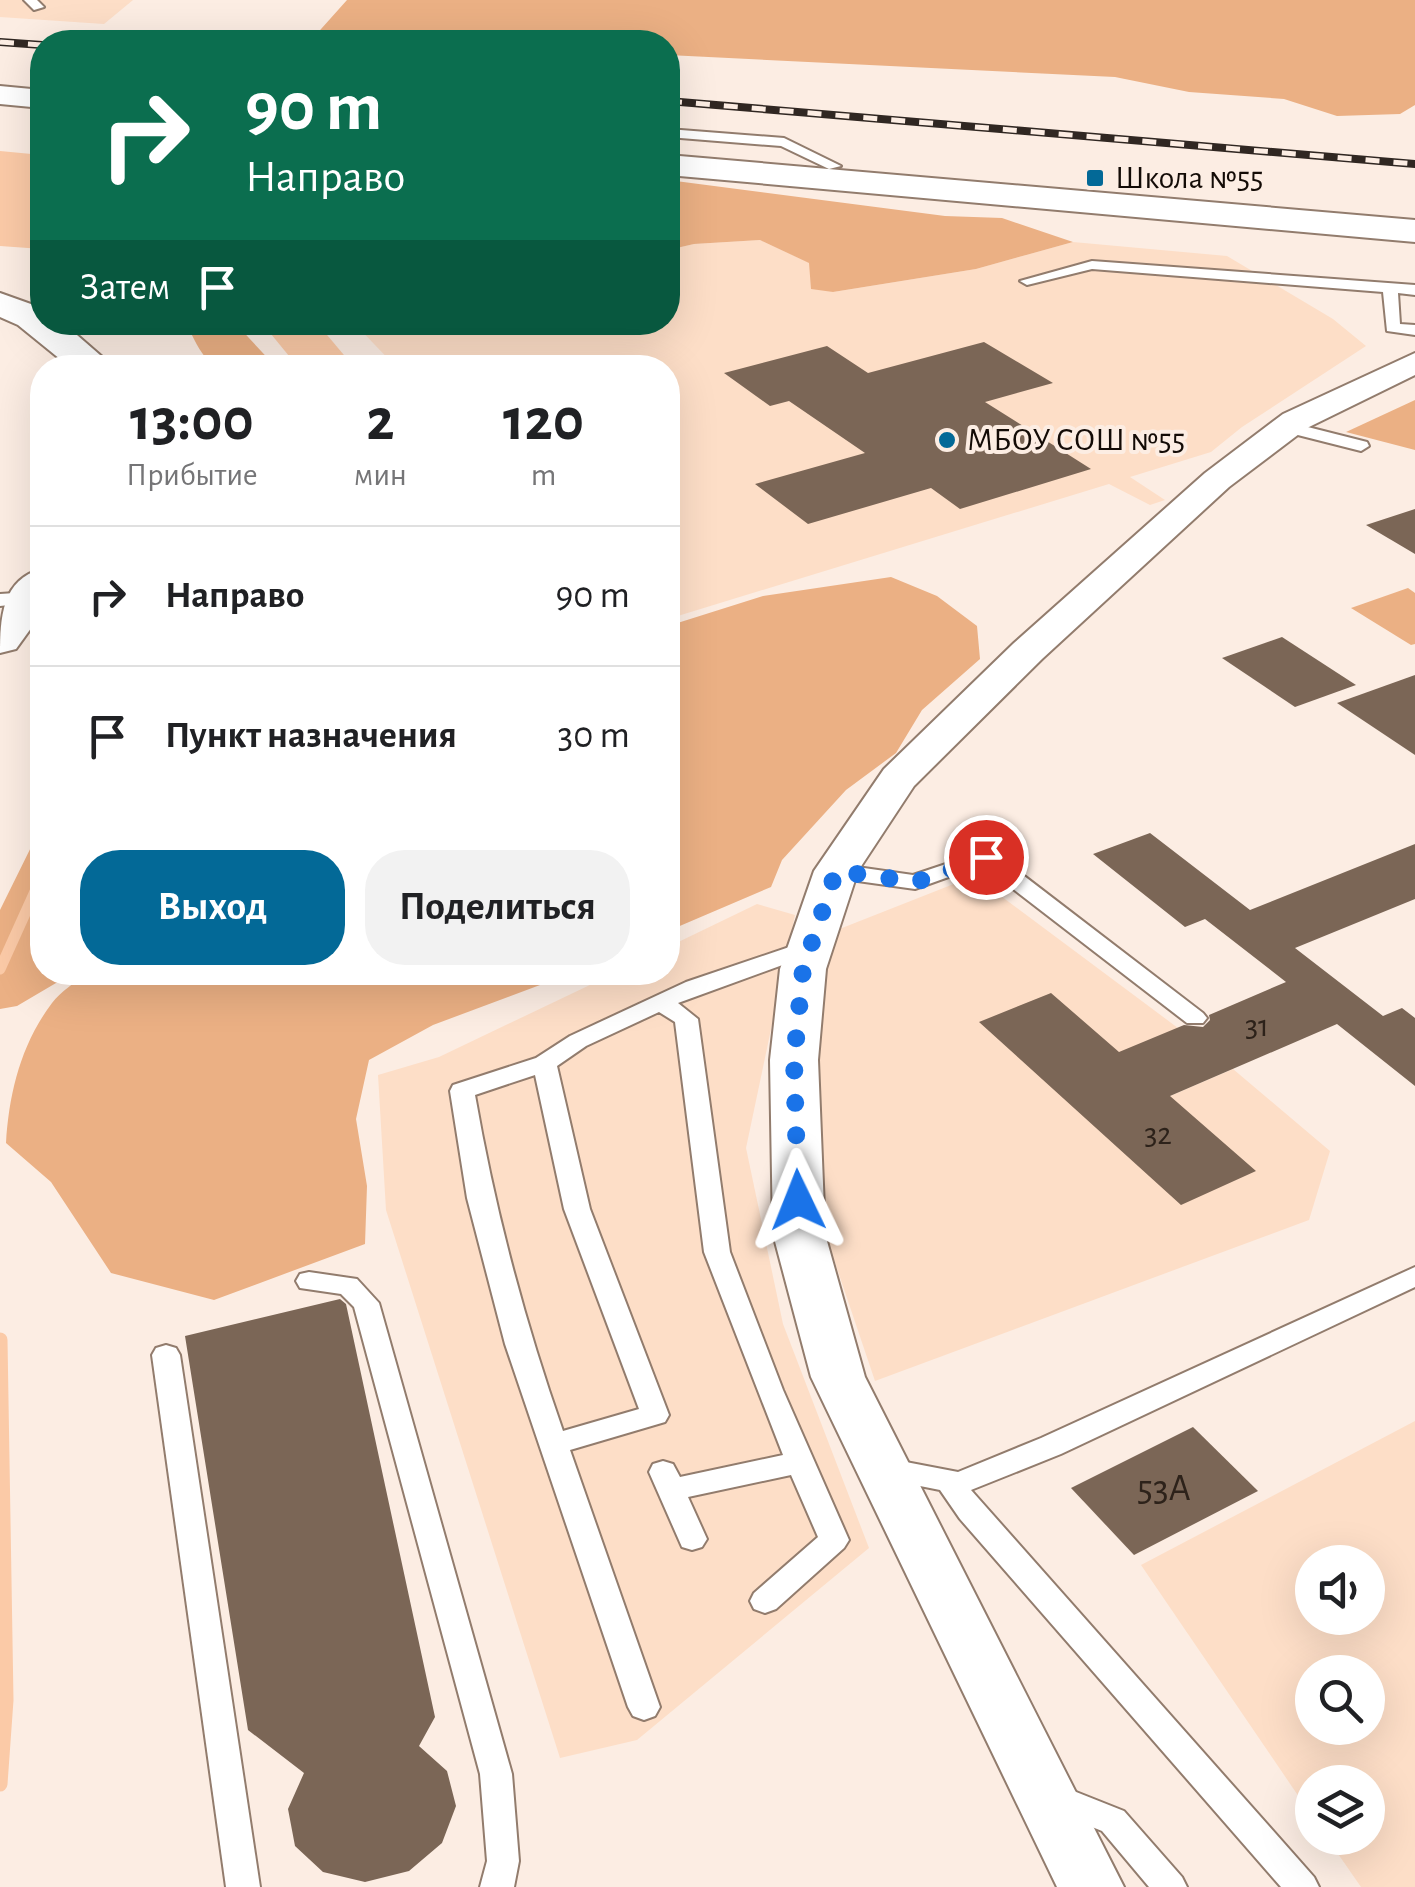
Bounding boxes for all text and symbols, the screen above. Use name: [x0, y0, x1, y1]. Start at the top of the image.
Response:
icon: right: [80, 70, 210, 200]
text: 90 m: [245, 73, 382, 143]
text: Направо: [245, 155, 405, 200]
place label: Школа №55: [1115, 162, 1263, 194]
marker: Школа №55: [1084, 167, 1106, 189]
icon: arrive: [190, 260, 245, 315]
text: Затем: [80, 269, 170, 307]
text: 13:00: [130, 391, 254, 451]
text: 2: [366, 391, 394, 451]
text: 120: [503, 391, 584, 451]
place label: МБОУ СОШ №55: [967, 424, 1185, 456]
marker: МБОУ СОШ №55: [936, 429, 958, 451]
text: Прибытие: [126, 459, 258, 491]
text: мин: [354, 459, 407, 491]
text: m: [531, 459, 556, 491]
icon: right: [80, 569, 135, 624]
text: Направо: [165, 577, 304, 615]
text: 90 m: [555, 577, 630, 615]
icon: arrive: [80, 709, 135, 764]
text: Пункт назначения: [165, 717, 457, 755]
text: 30 m: [558, 717, 630, 755]
pin: [944, 815, 1029, 900]
icon: arrive: [959, 830, 1014, 885]
button: Выход: [80, 850, 345, 965]
button: Поделиться: [365, 850, 630, 965]
house number: 31: [1245, 1010, 1269, 1042]
house number: 32: [1144, 1118, 1172, 1150]
position arrow: [746, 1148, 850, 1252]
house number: 53А: [1137, 1470, 1191, 1508]
map controls: [1295, 1545, 1385, 1855]
button: sound: [1295, 1545, 1385, 1635]
button: search: [1295, 1655, 1385, 1745]
button: layers: [1295, 1765, 1385, 1855]

